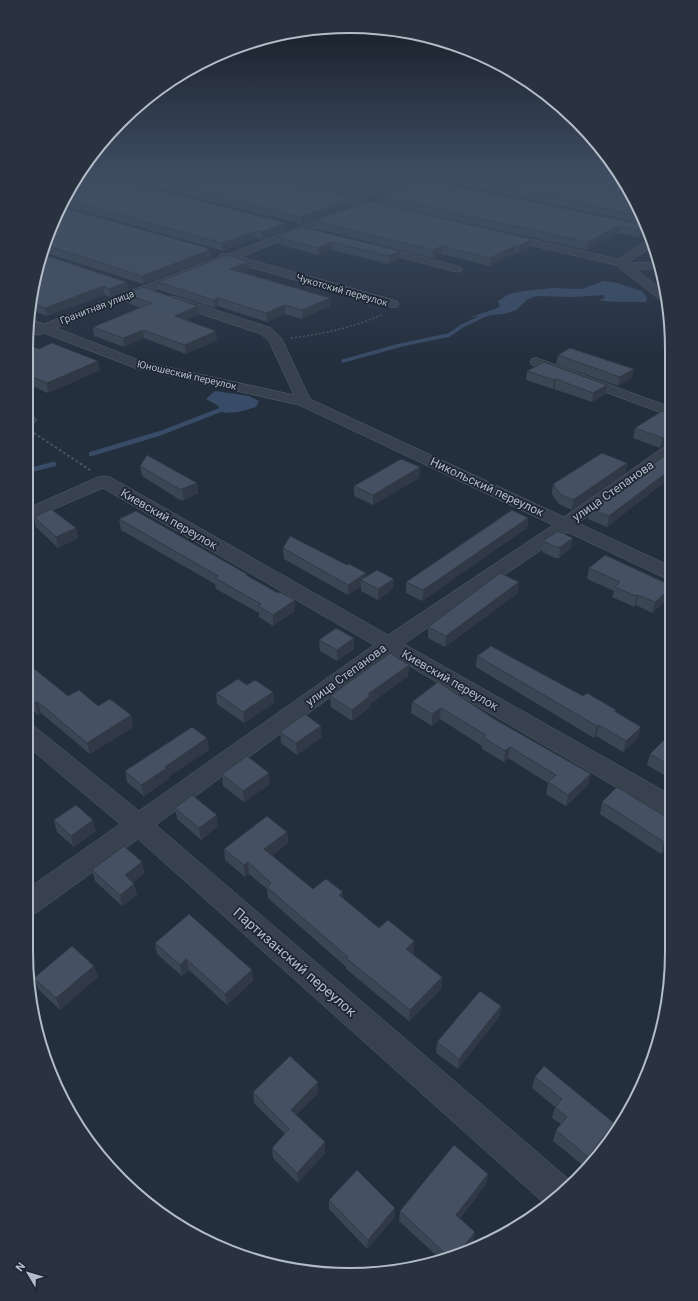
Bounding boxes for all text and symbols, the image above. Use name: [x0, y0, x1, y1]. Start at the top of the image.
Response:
street label: Чукотский переулок: [295, 272, 390, 309]
street label: Гранитная улица: [58, 288, 136, 326]
street label: Юношеский переулок: [136, 358, 238, 392]
street label: Никольский переулок: [428, 455, 546, 520]
street label: улица Степанова: [570, 458, 656, 524]
street label: Киевский переулок: [118, 486, 220, 553]
street label: улица Степанова: [303, 641, 389, 709]
street label: Киевский переулок: [399, 647, 501, 714]
street label: Партизанский переулок: [230, 904, 360, 1020]
north arrow: [8, 1253, 48, 1293]
text: N: [13, 1260, 28, 1274]

